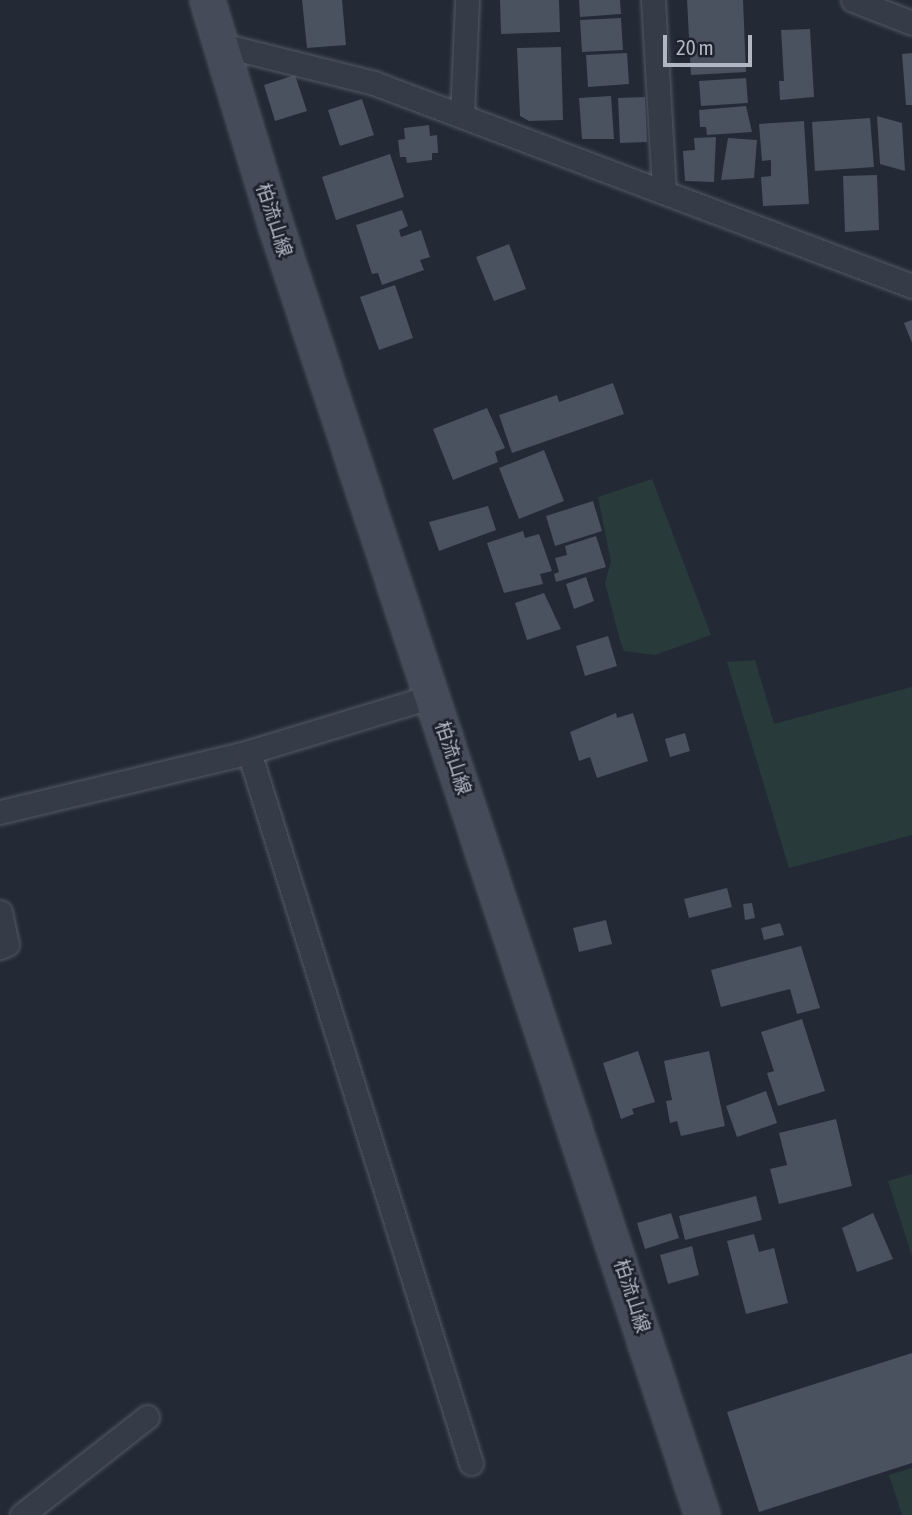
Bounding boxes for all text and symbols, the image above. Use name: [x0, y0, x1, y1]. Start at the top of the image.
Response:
scale bar: [667, 21, 756, 65]
text: 20 m: [676, 35, 714, 59]
street label: 柏流山線: [251, 180, 297, 260]
street label: 柏流山線: [430, 718, 476, 798]
street label: 柏流山線: [609, 1256, 655, 1336]

